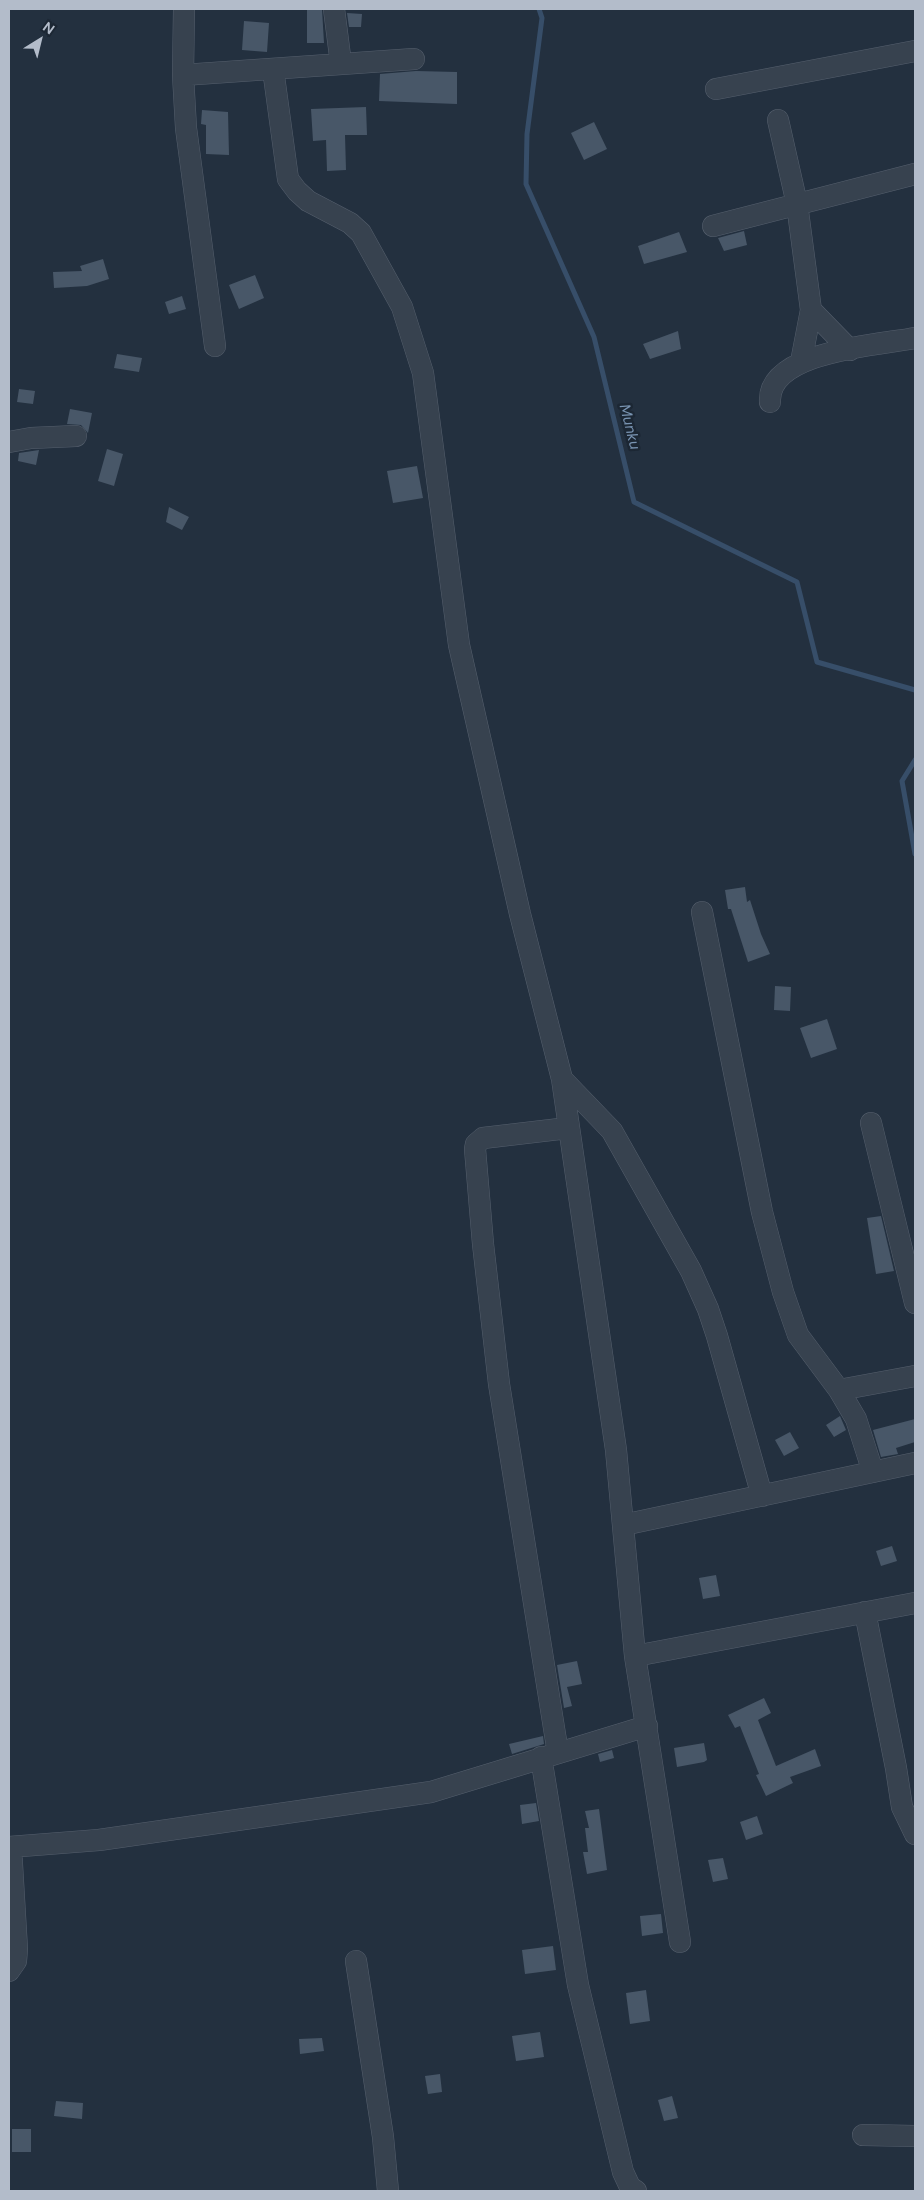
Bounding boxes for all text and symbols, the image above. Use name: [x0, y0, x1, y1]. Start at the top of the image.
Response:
north arrow: [15, 15, 65, 65]
text: N: [39, 18, 58, 38]
water label: Munku: [615, 402, 643, 452]

